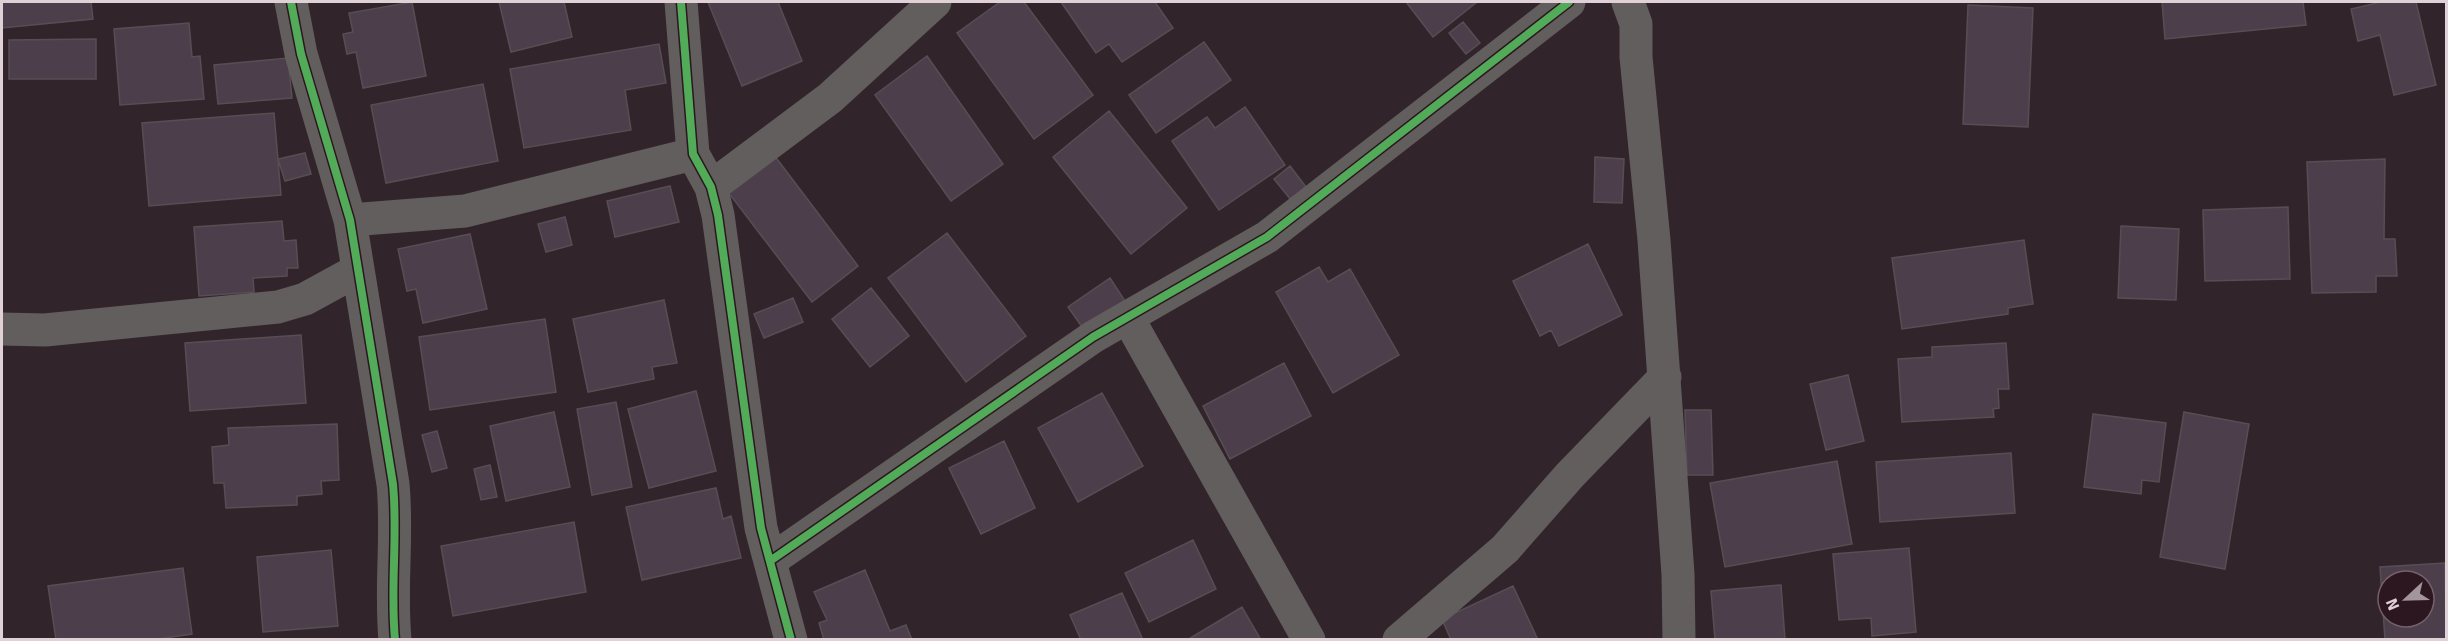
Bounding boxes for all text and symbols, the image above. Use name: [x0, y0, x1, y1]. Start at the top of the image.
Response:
north arrow: [2376, 569, 2436, 629]
text: N: [2382, 595, 2404, 613]

